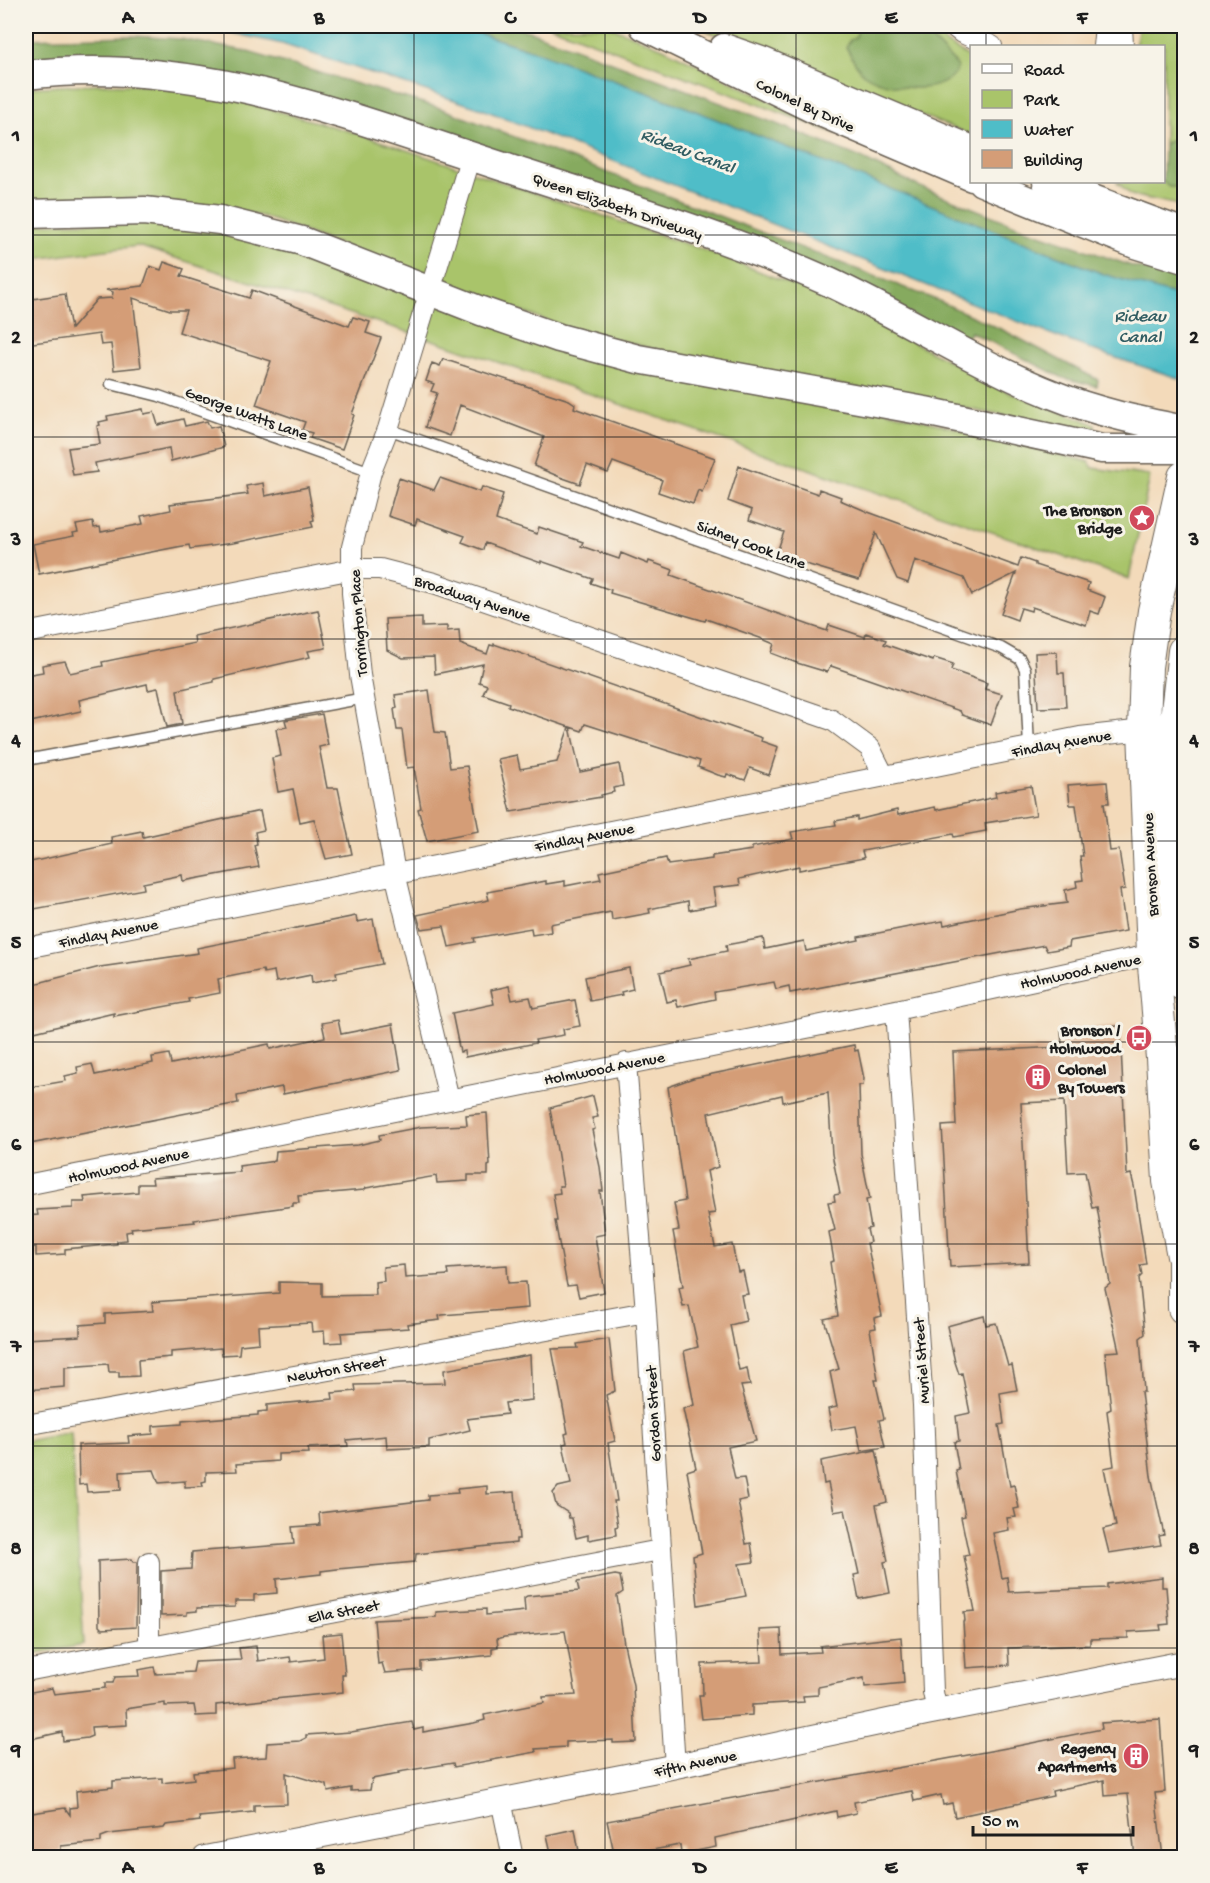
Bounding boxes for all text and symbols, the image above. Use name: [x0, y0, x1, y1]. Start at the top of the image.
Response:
text: A: [121, 8, 136, 31]
text: B: [313, 8, 325, 31]
text: C: [504, 8, 518, 31]
text: D: [691, 8, 707, 31]
text: E: [885, 8, 899, 31]
text: F: [1076, 8, 1089, 31]
legend: [970, 45, 1165, 183]
text: Road: [1024, 61, 1065, 82]
street label: Colonel By Drive: [752, 76, 858, 139]
text: Park: [1023, 91, 1060, 112]
text: Water: [1024, 121, 1074, 142]
water label: Rideau Canal: [638, 125, 738, 180]
text: 1: [11, 126, 20, 149]
text: 1: [1189, 126, 1198, 149]
text: Building: [1023, 151, 1083, 172]
street label: Queen Elizabeth Driveway: [529, 170, 705, 246]
water label: Rideau Canal: [1114, 307, 1167, 349]
text: 2: [11, 328, 21, 351]
text: 2: [1189, 328, 1199, 351]
street label: George Watts Lane: [182, 384, 310, 447]
place label: The Bronson Bridge: [1042, 503, 1123, 540]
place icon: The Bronson Bridge: [1127, 503, 1157, 533]
street label: Sidney Cook Lane: [694, 518, 809, 575]
text: 3: [10, 530, 21, 553]
text: 3: [1188, 530, 1199, 553]
street label: Torrington Place: [347, 568, 374, 678]
street label: Broadway Avenue: [410, 572, 533, 628]
street label: Findlay Avenue: [1009, 727, 1114, 764]
text: 4: [10, 731, 21, 754]
text: 4: [1188, 731, 1199, 754]
street label: Bronson Avenue: [1140, 812, 1165, 918]
street label: Findlay Avenue: [532, 820, 637, 859]
street label: Findlay Avenue: [56, 916, 161, 955]
text: 5: [11, 933, 22, 956]
text: 5: [1189, 933, 1200, 956]
street label: Holmwood Avenue: [1019, 951, 1143, 995]
place label: Bronson / Holmwood: [1049, 1023, 1122, 1060]
bus stop icon: Bronson / Holmwood: [1124, 1023, 1154, 1053]
street label: Holmwood Avenue: [543, 1049, 667, 1091]
building icon: Colonel By Towers: [1023, 1062, 1053, 1092]
place label: Colonel By Towers: [1057, 1062, 1126, 1099]
text: 6: [11, 1135, 22, 1158]
text: 6: [1189, 1135, 1200, 1158]
street label: Holmwood Avenue: [67, 1145, 191, 1189]
street label: Muriel Street: [911, 1316, 936, 1404]
text: 7: [10, 1337, 23, 1360]
text: 7: [1188, 1337, 1201, 1360]
street label: Newton Street: [286, 1353, 389, 1389]
street label: Gordon Street: [643, 1364, 667, 1462]
text: 8: [11, 1539, 22, 1562]
text: 8: [1189, 1539, 1200, 1562]
street label: Ella Street: [306, 1597, 382, 1630]
text: 9: [10, 1741, 21, 1764]
place label: Regency Apartments: [1037, 1741, 1117, 1778]
building icon: Regency Apartments: [1121, 1741, 1151, 1771]
text: 9: [1188, 1741, 1199, 1764]
street label: Fifth Avenue: [652, 1747, 739, 1784]
scale bar: [973, 1799, 1134, 1837]
text: 50 m: [982, 1812, 1019, 1833]
text: A: [121, 1858, 136, 1881]
text: B: [313, 1858, 325, 1881]
text: C: [504, 1858, 518, 1881]
text: D: [691, 1858, 707, 1881]
text: E: [885, 1858, 899, 1881]
text: F: [1076, 1858, 1089, 1881]

